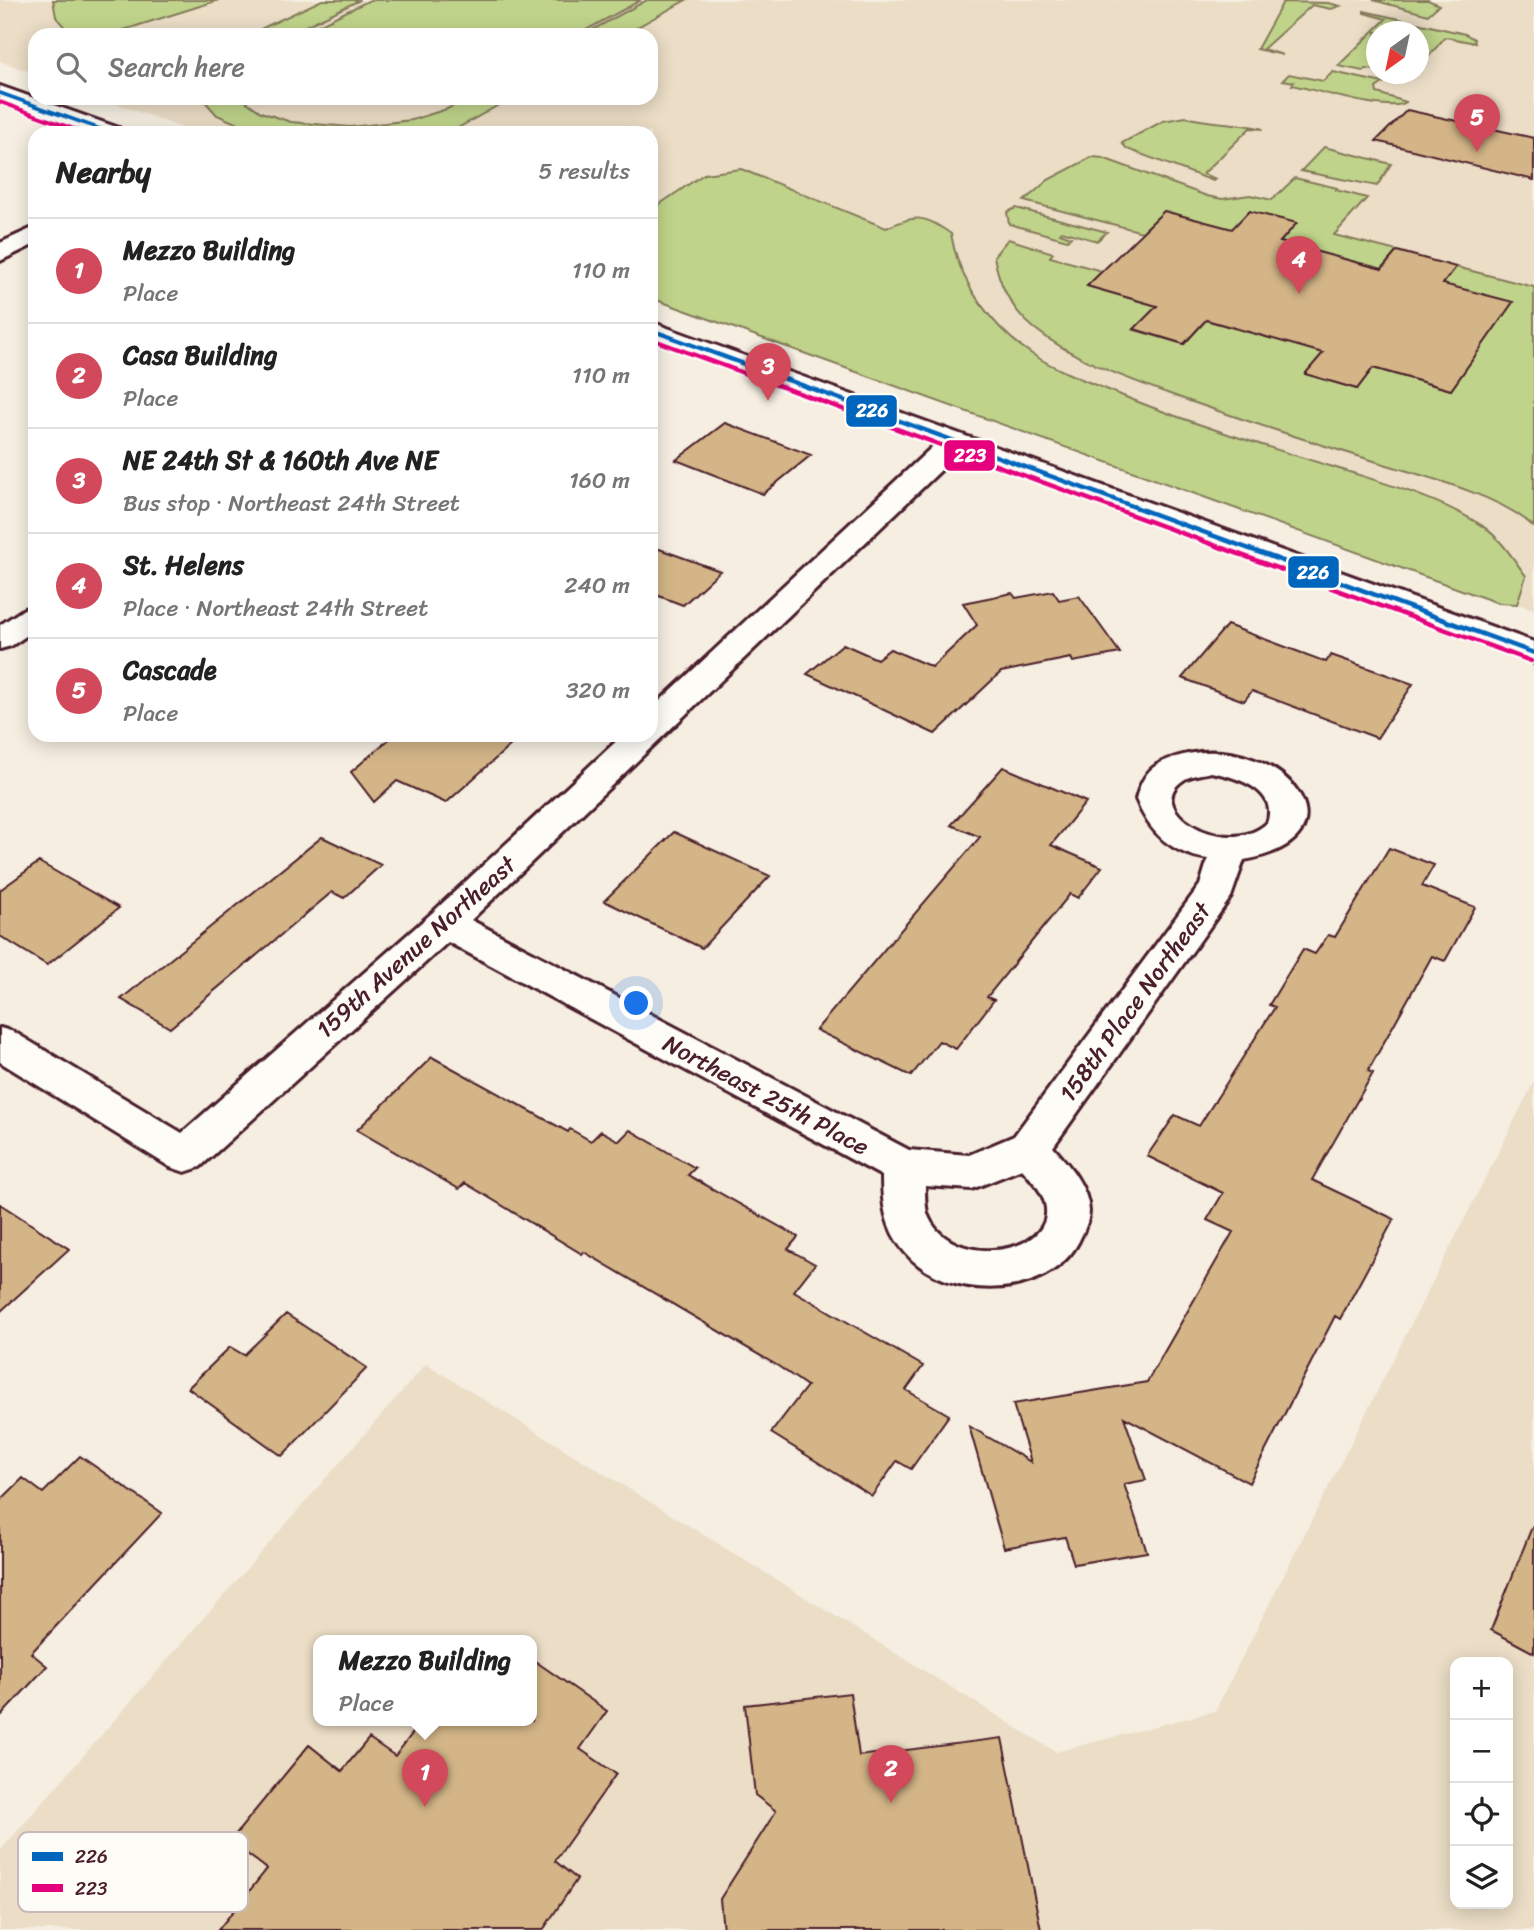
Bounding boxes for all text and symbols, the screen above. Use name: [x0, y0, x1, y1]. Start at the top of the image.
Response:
north arrow: [1366, 21, 1429, 84]
search box: [28, 28, 658, 105]
text: Search here: [108, 44, 245, 90]
icon: search: [52, 48, 90, 86]
pin: 5: [1454, 94, 1500, 152]
text: Nearby: [56, 145, 151, 199]
text: 5 results: [539, 151, 630, 192]
text: Mezzo Building: [123, 227, 295, 273]
pin: 4: [1276, 236, 1322, 294]
text: 1: [74, 250, 84, 291]
text: 110 m: [572, 250, 630, 291]
text: Place: [123, 273, 178, 314]
text: Casa Building: [123, 332, 277, 378]
pin: 3: [745, 343, 791, 401]
text: 2: [72, 355, 86, 396]
text: 110 m: [572, 355, 630, 396]
text: Place: [123, 378, 178, 419]
line badge: 226: [845, 394, 898, 428]
text: 226: [855, 394, 889, 427]
text: NE 24th St & 160th Ave NE: [123, 437, 438, 483]
line badge: 223: [943, 439, 996, 472]
text: 223: [953, 439, 987, 472]
text: 3: [73, 460, 85, 501]
text: 160 m: [569, 460, 630, 501]
text: Bus stop · Northeast 24th Street: [123, 483, 460, 524]
text: St. Helens: [123, 542, 244, 588]
line badge: 226: [1287, 555, 1340, 589]
text: 226: [1296, 556, 1330, 589]
text: 4: [72, 565, 86, 606]
text: 240 m: [564, 565, 630, 606]
text: Place · Northeast 24th Street: [123, 588, 428, 629]
text: Cascade: [123, 647, 217, 693]
text: 5: [72, 670, 86, 711]
text: 320 m: [566, 670, 630, 711]
text: Place: [123, 693, 178, 734]
street label: 159th Avenue Northeast: [306, 844, 527, 1049]
street label: 158th Place Northeast: [1048, 892, 1223, 1111]
your location: [619, 986, 653, 1020]
street label: Northeast 25th Place: [655, 1023, 877, 1167]
popup: [313, 1635, 537, 1726]
text: Mezzo Building: [339, 1637, 511, 1683]
map controls: [1450, 1657, 1513, 1909]
button: +: [1450, 1657, 1513, 1720]
text: Place: [339, 1683, 394, 1724]
button: −: [1450, 1720, 1513, 1783]
pin: 2: [868, 1745, 914, 1803]
pin: 1: [402, 1749, 448, 1807]
button: locate: [1450, 1783, 1513, 1846]
legend: [18, 1832, 248, 1912]
text: 226: [75, 1840, 108, 1873]
button: layers: [1450, 1846, 1513, 1909]
text: 223: [75, 1872, 108, 1905]

